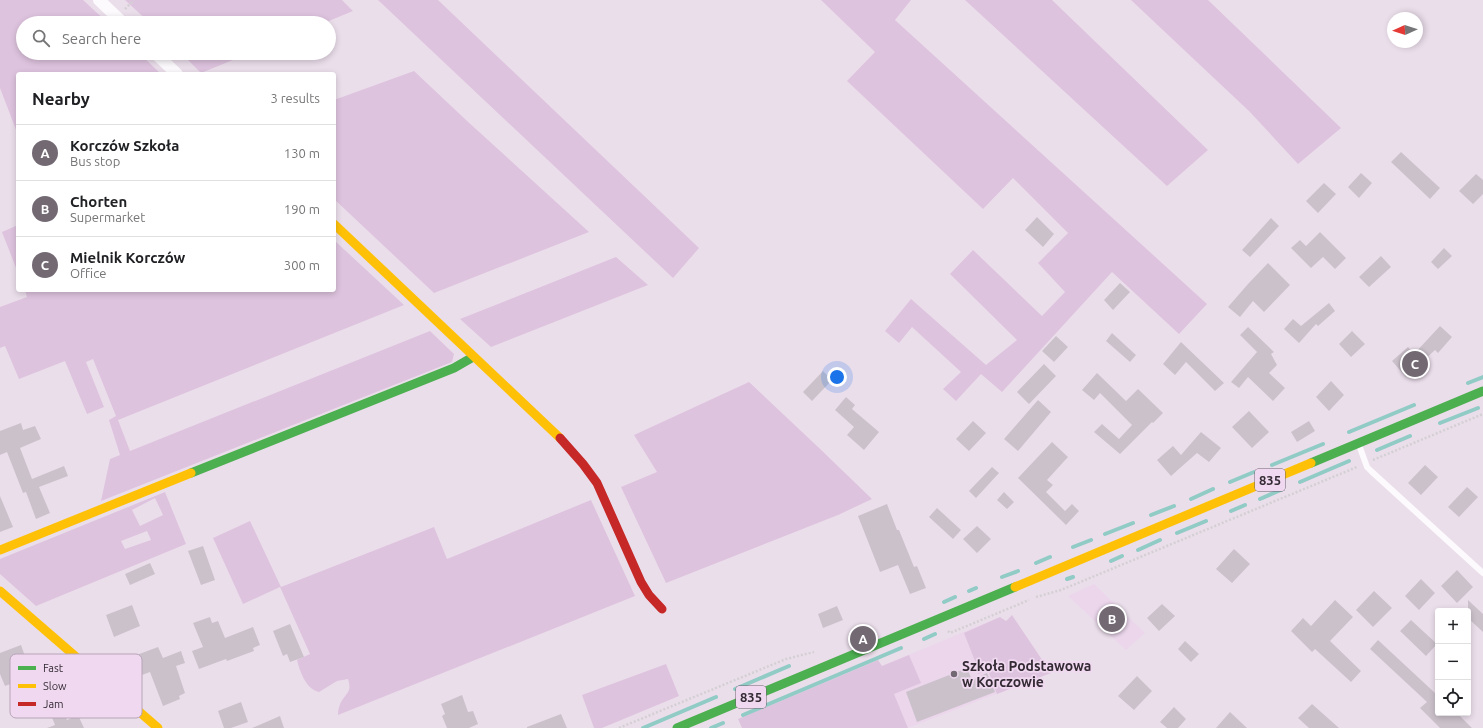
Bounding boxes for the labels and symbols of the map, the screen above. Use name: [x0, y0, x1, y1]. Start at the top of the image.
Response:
north arrow: [1387, 12, 1423, 48]
pin: C: [1402, 349, 1428, 379]
your location: [827, 367, 847, 387]
road number: 835: [1255, 469, 1285, 491]
pin: B: [1099, 604, 1125, 634]
pin: A: [850, 624, 876, 654]
legend: [10, 654, 142, 718]
place label: Szkoła Podstawowa w Korczowie: [962, 658, 1091, 690]
text: Fast: [43, 662, 64, 674]
marker: Szkoła Podstawowa w Korczowie: [949, 669, 959, 679]
text: Slow: [43, 680, 67, 692]
road number: 835: [736, 686, 766, 708]
text: Jam: [43, 698, 64, 710]

